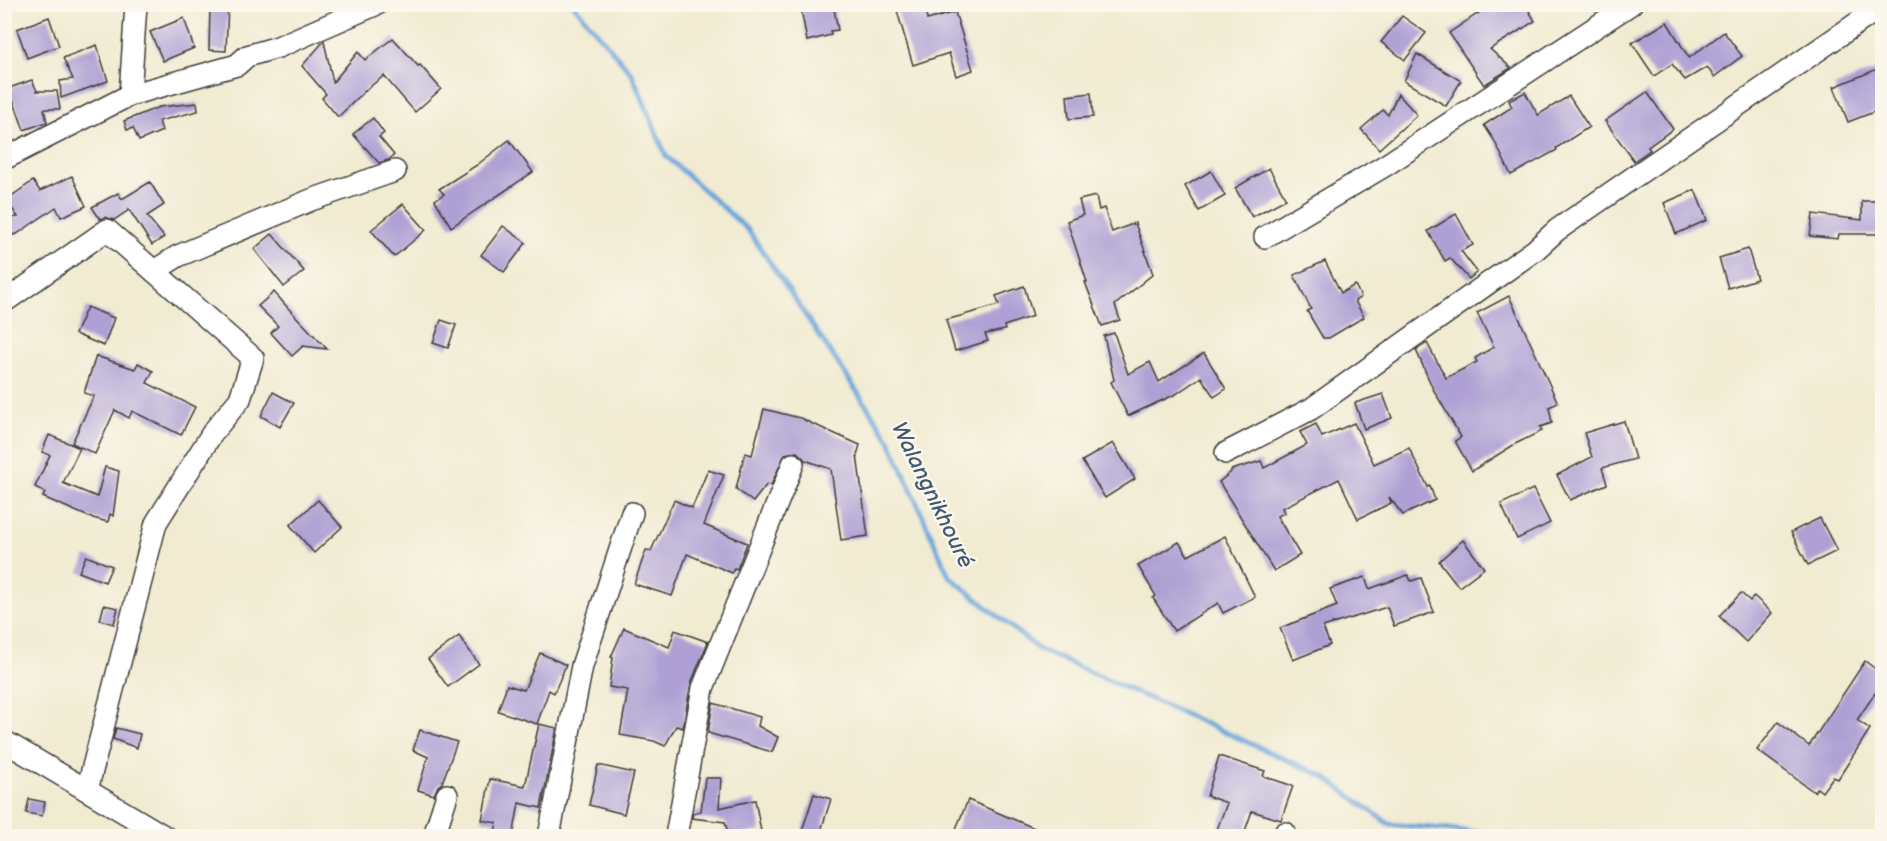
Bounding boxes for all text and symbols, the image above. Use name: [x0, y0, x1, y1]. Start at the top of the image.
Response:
water label: Walangnikhouré: [885, 418, 979, 573]

